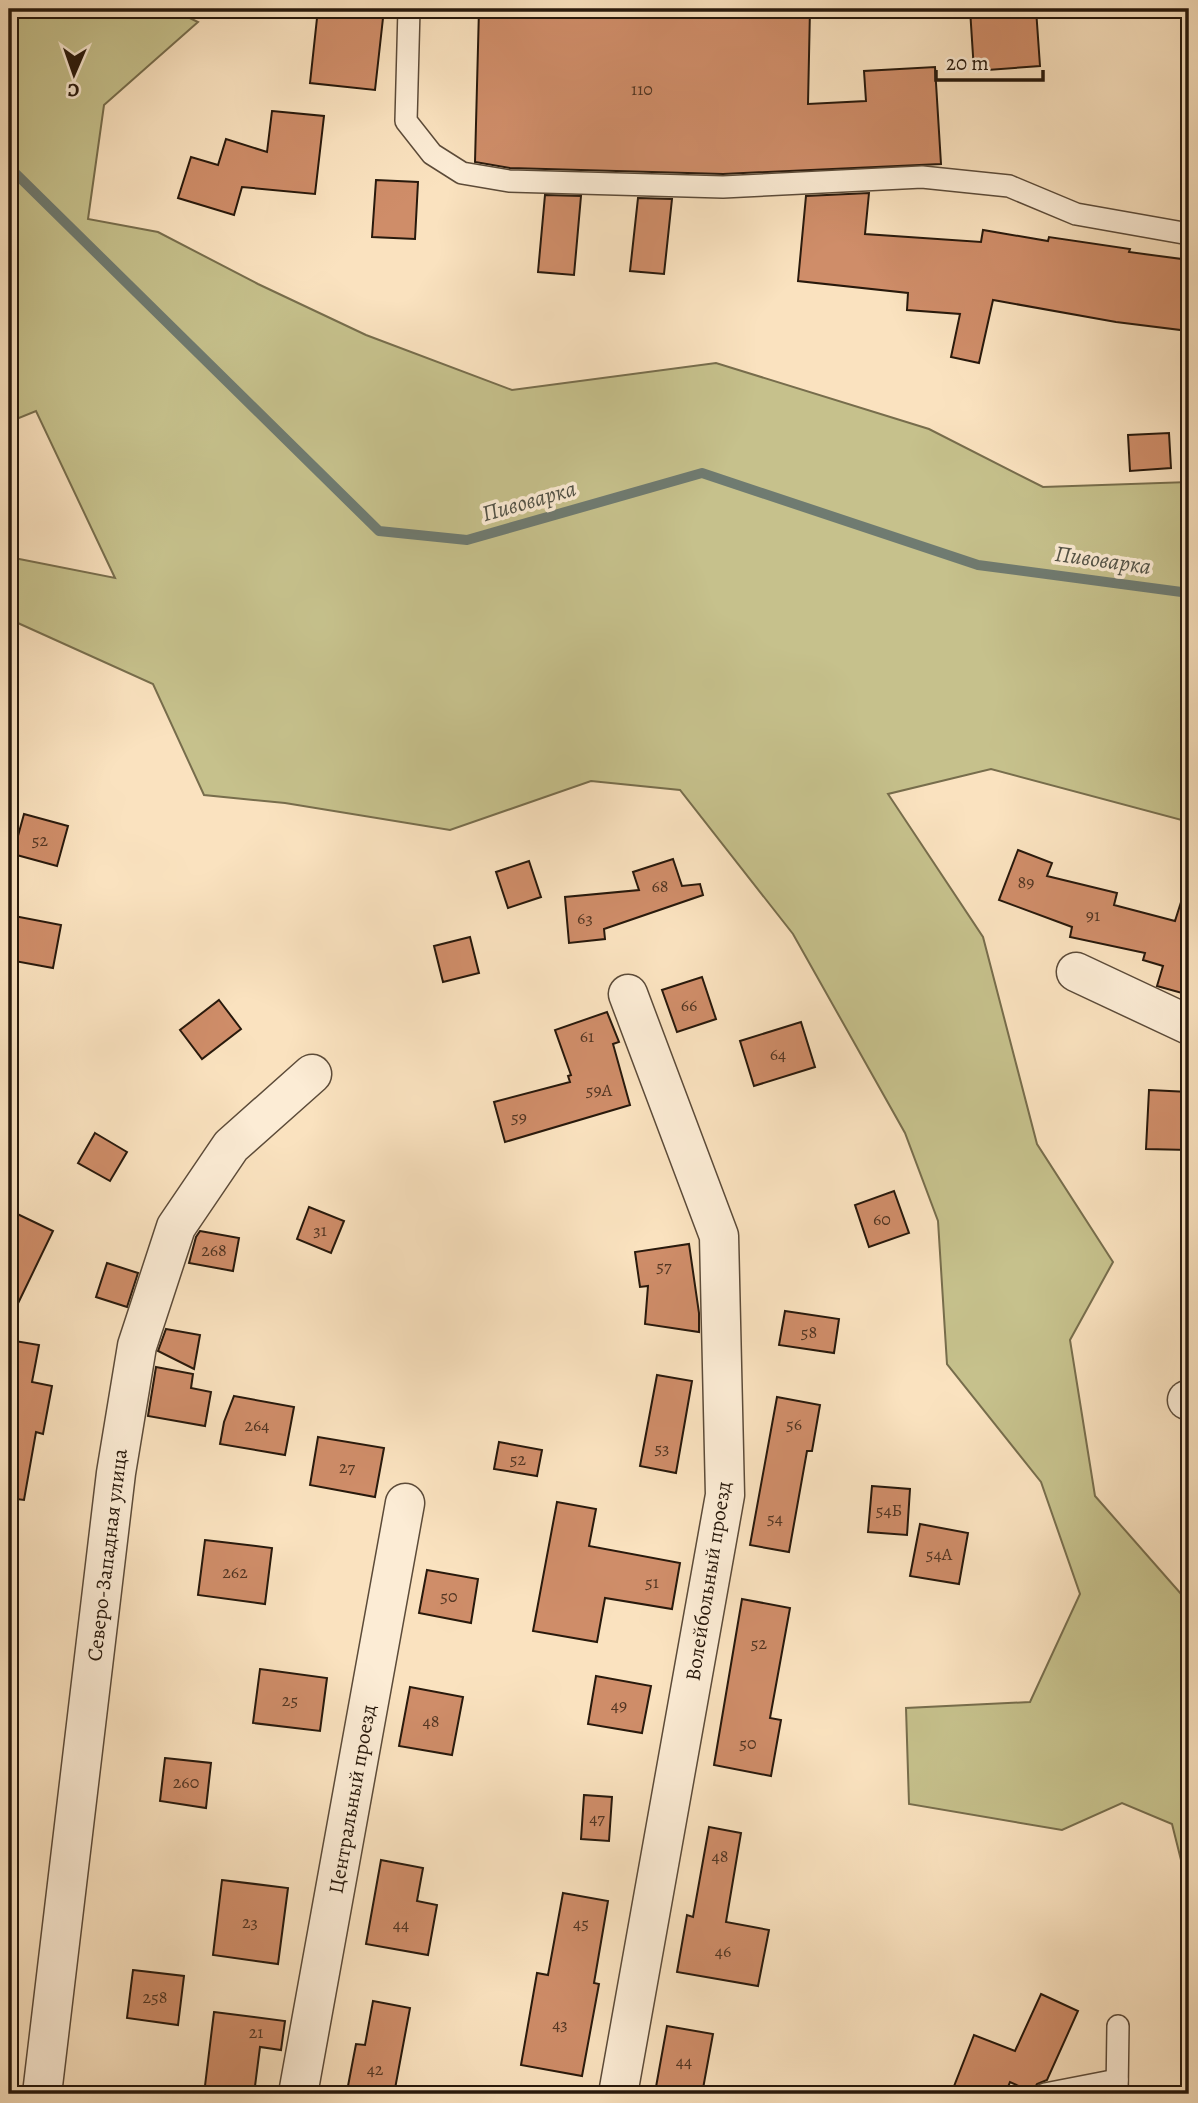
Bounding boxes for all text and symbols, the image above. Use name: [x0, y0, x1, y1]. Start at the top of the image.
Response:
north arrow: [38, 38, 108, 108]
scale bar: [936, 38, 1042, 82]
text: 20 m: [946, 49, 989, 77]
text: С: [67, 77, 80, 103]
house number: 110: [631, 77, 653, 101]
water label: Пивоварка: [478, 473, 580, 529]
water label: Пивоварка: [1053, 538, 1153, 582]
house number: 52: [32, 828, 49, 852]
house number: 89: [1018, 870, 1034, 894]
house number: 68: [651, 874, 669, 898]
house number: 91: [1086, 903, 1100, 927]
house number: 63: [577, 906, 593, 930]
house number: 66: [681, 993, 697, 1017]
house number: 61: [580, 1024, 594, 1048]
house number: 64: [770, 1042, 786, 1066]
house number: 59А: [586, 1078, 613, 1102]
house number: 59: [511, 1105, 527, 1129]
house number: 60: [873, 1207, 891, 1231]
house number: 31: [313, 1218, 327, 1242]
house number: 268: [201, 1238, 227, 1262]
house number: 57: [656, 1254, 672, 1278]
house number: 58: [801, 1320, 817, 1344]
house number: 56: [786, 1412, 802, 1436]
house number: 264: [244, 1413, 270, 1437]
house number: 53: [654, 1436, 670, 1460]
street label: Северо-Западная улица: [80, 1447, 134, 1663]
house number: 52: [510, 1447, 527, 1471]
house number: 27: [339, 1455, 355, 1479]
street label: Волейбольный проезд: [678, 1479, 738, 1683]
house number: 54Б: [876, 1498, 902, 1522]
house number: 54: [767, 1506, 783, 1530]
house number: 54А: [926, 1542, 953, 1566]
house number: 262: [222, 1560, 248, 1584]
house number: 51: [645, 1570, 659, 1594]
house number: 50: [440, 1584, 458, 1608]
house number: 52: [751, 1631, 768, 1655]
house number: 25: [282, 1688, 298, 1712]
house number: 49: [611, 1693, 627, 1717]
street label: Центральный проезд: [322, 1702, 382, 1896]
house number: 48: [423, 1709, 439, 1733]
house number: 50: [739, 1731, 757, 1755]
house number: 260: [173, 1770, 199, 1794]
house number: 47: [589, 1806, 605, 1830]
house number: 48: [712, 1844, 728, 1868]
house number: 23: [242, 1910, 258, 1934]
house number: 45: [573, 1911, 589, 1935]
house number: 44: [393, 1912, 409, 1936]
house number: 46: [715, 1939, 731, 1963]
house number: 258: [142, 1985, 168, 2009]
house number: 43: [552, 2012, 568, 2036]
house number: 21: [249, 2020, 263, 2044]
house number: 44: [676, 2049, 692, 2073]
house number: 42: [367, 2057, 384, 2081]

